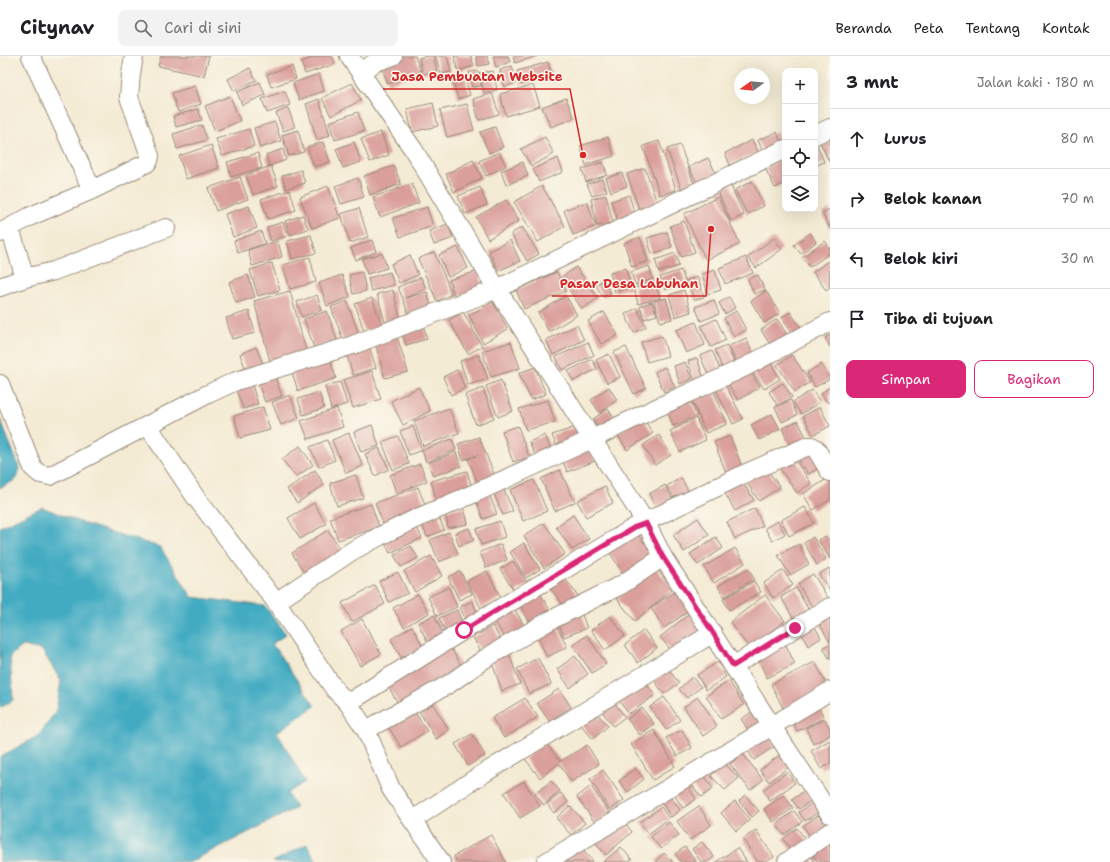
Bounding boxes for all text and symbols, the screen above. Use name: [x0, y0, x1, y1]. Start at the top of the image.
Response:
search box: [118, 10, 398, 46]
text: Citynav: [20, 15, 94, 40]
icon: search: [132, 17, 154, 39]
text: Cari di sini: [164, 18, 241, 38]
text: Beranda: [835, 19, 892, 37]
text: Peta: [914, 19, 944, 37]
text: Tentang: [966, 19, 1020, 37]
text: Kontak: [1042, 19, 1090, 37]
callout: Jasa Pembuatan Website: [383, 64, 570, 89]
text: Jasa Pembuatan Website: [392, 68, 563, 85]
north arrow: [734, 68, 770, 104]
map controls: [782, 68, 818, 212]
button: +: [782, 68, 818, 104]
text: 3 mnt: [846, 71, 899, 93]
text: Jalan kaki · 180 m: [977, 74, 1094, 91]
button: −: [782, 104, 818, 140]
icon: ahead: [846, 128, 868, 150]
text: Lurus: [884, 129, 926, 149]
text: 80 m: [1060, 130, 1094, 147]
button: locate: [782, 140, 818, 176]
button: layers: [782, 176, 818, 212]
icon: right: [846, 188, 868, 210]
text: Belok kanan: [884, 189, 982, 209]
text: 70 m: [1060, 190, 1094, 207]
icon: left: [846, 248, 868, 270]
text: Belok kiri: [884, 249, 958, 269]
text: 30 m: [1060, 250, 1094, 267]
callout: Pasar Desa Labuhan: [552, 271, 706, 296]
text: Pasar Desa Labuhan: [560, 275, 699, 292]
icon: arrive: [846, 308, 868, 330]
text: Tiba di tujuan: [884, 309, 993, 329]
button: Simpan: [846, 360, 966, 398]
button: Bagikan: [974, 360, 1094, 398]
route end: [786, 619, 804, 637]
route start: [455, 621, 473, 639]

